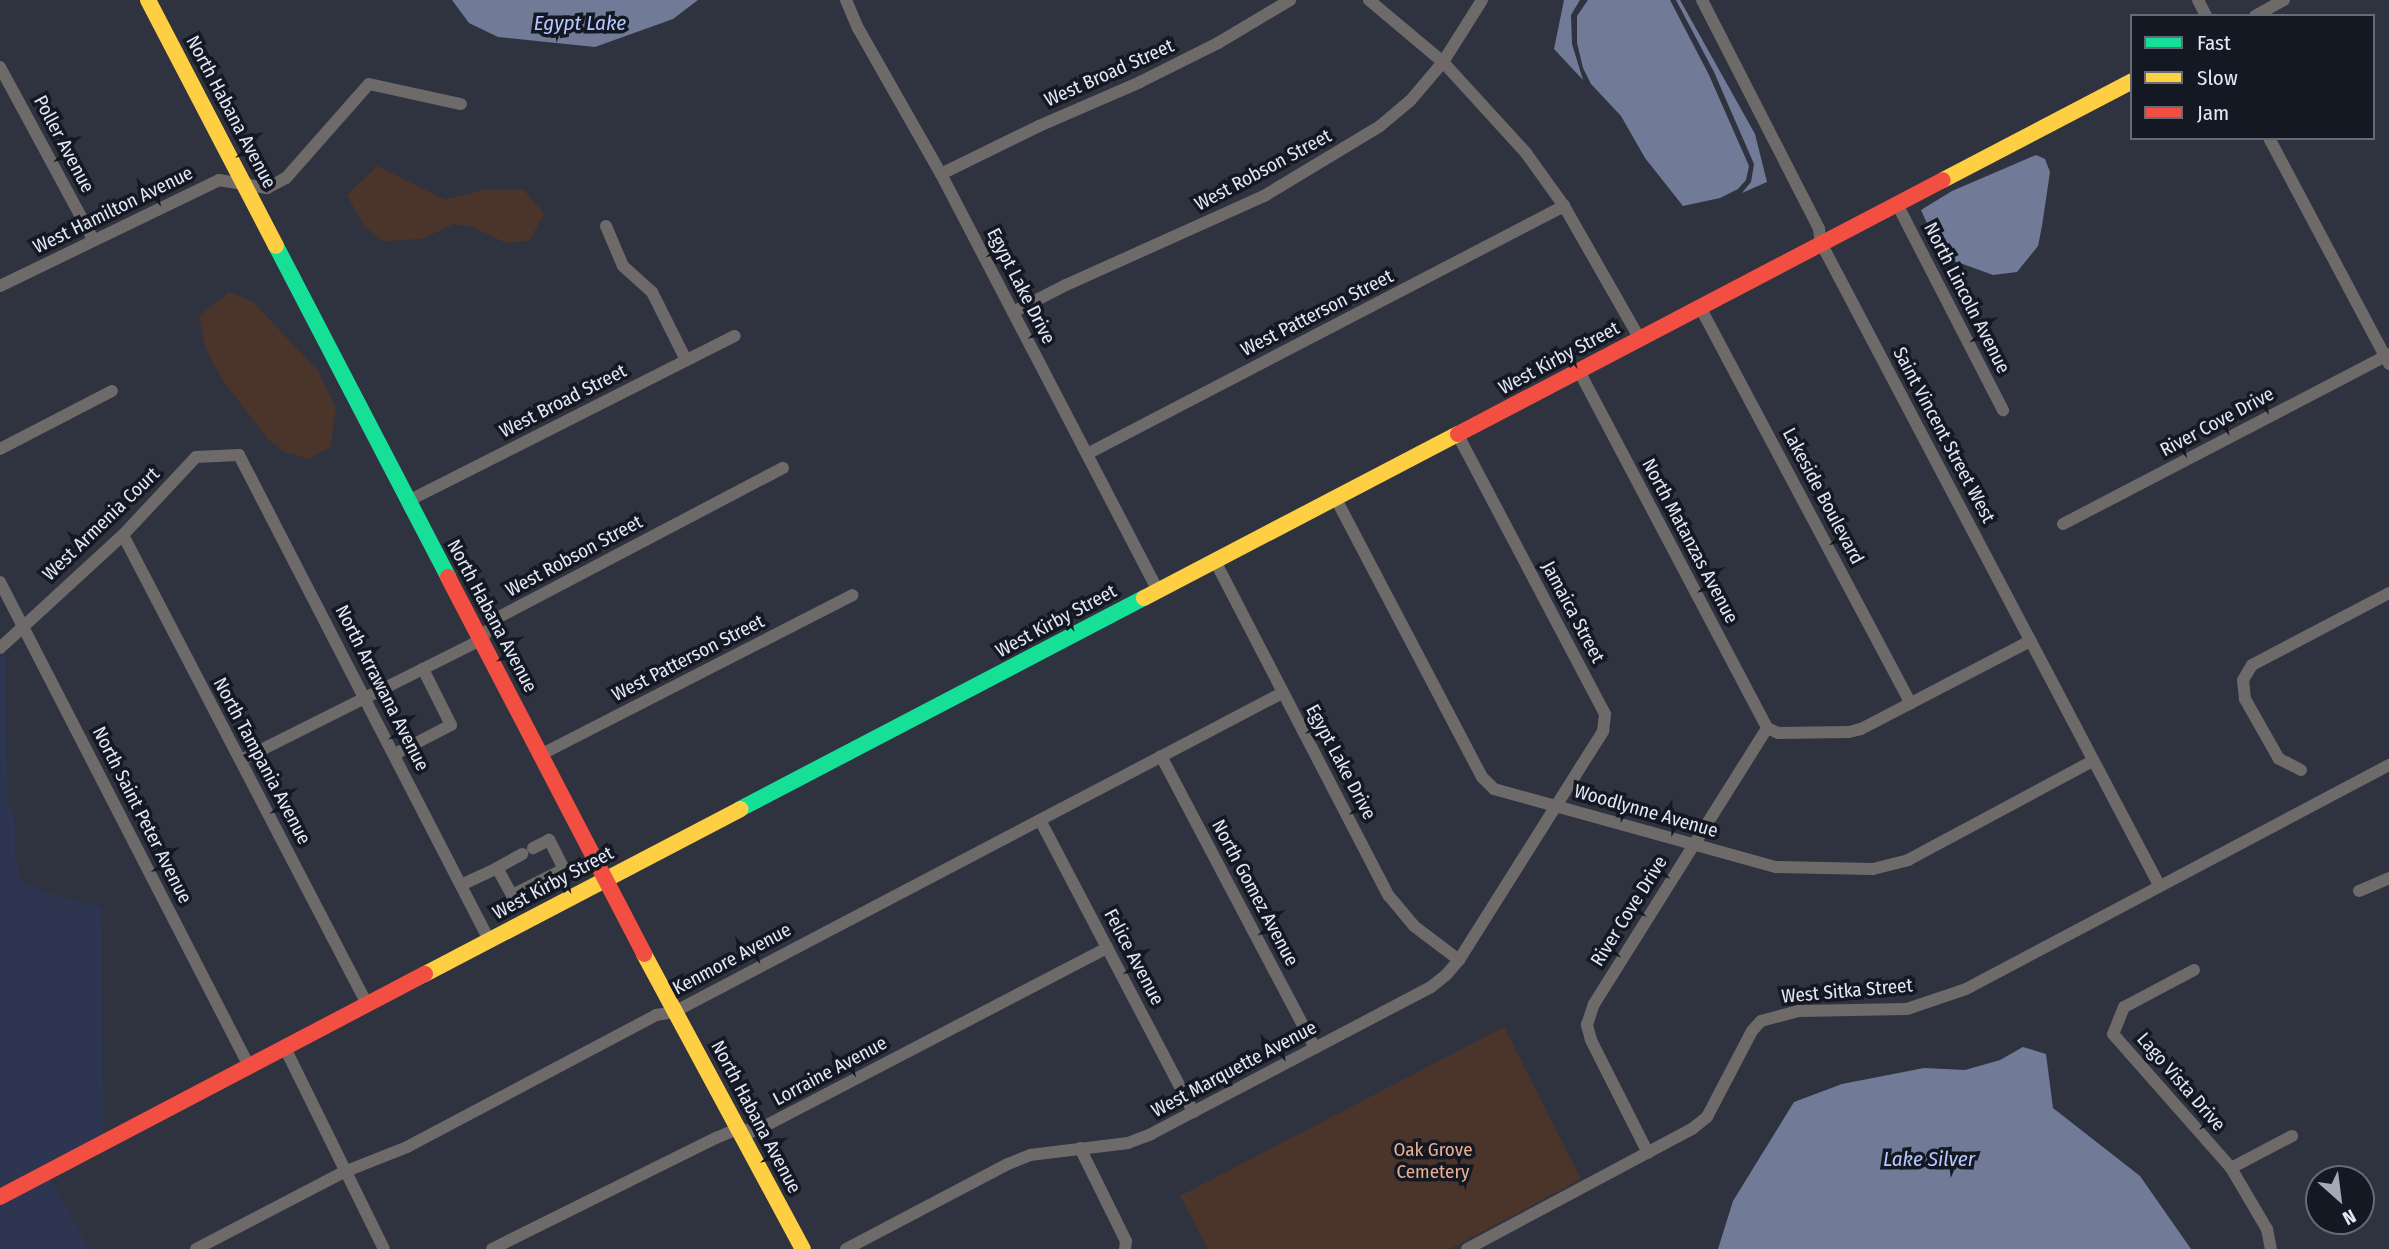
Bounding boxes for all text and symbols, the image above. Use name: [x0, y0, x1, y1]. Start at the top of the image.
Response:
water label: Egypt Lake: [534, 10, 626, 36]
legend: [2130, 14, 2375, 140]
text: Fast: [2197, 30, 2231, 56]
street label: North Habana Avenue: [181, 32, 281, 192]
street label: West Broad Street: [1041, 34, 1177, 112]
text: Slow: [2197, 65, 2238, 91]
street label: Poller Avenue: [29, 91, 99, 197]
text: Jam: [2197, 100, 2229, 126]
street label: West Robson Street: [1191, 124, 1335, 216]
street label: West Hamilton Avenue: [29, 161, 197, 259]
street label: North Lincoln Avenue: [1919, 219, 2015, 377]
street label: Egypt Lake Drive: [982, 224, 1060, 348]
street label: West Patterson Street: [1237, 265, 1397, 361]
street label: West Kirby Street: [1495, 317, 1623, 399]
street label: Saint Vincent Street West: [1888, 343, 2000, 527]
street label: West Broad Street: [496, 359, 630, 443]
street label: River Cove Drive: [2156, 382, 2278, 462]
street label: Lakeside Boulevard: [1778, 424, 1868, 568]
street label: North Matanzas Avenue: [1637, 455, 1743, 627]
street label: West Armenia Court: [38, 462, 164, 586]
street label: West Robson Street: [502, 510, 646, 602]
street label: North Habana Avenue: [442, 536, 542, 696]
street label: Jamaica Street: [1537, 557, 1609, 667]
street label: West Kirby Street: [992, 580, 1120, 662]
street label: North Arrawana Avenue: [330, 601, 434, 775]
street label: West Patterson Street: [608, 610, 768, 706]
street label: North Tampania Avenue: [208, 674, 316, 848]
street label: Egypt Lake Drive: [1301, 701, 1381, 823]
street label: North Saint Peter Avenue: [88, 723, 196, 907]
street label: Woodlynne Avenue: [1571, 780, 1721, 842]
street label: North Gomez Avenue: [1207, 816, 1303, 970]
street label: West Kirby Street: [489, 842, 617, 924]
street label: River Cove Drive: [1586, 852, 1672, 970]
street label: Felice Avenue: [1099, 905, 1169, 1009]
street label: Kenmore Avenue: [669, 918, 795, 1000]
street label: West Sitka Street: [1780, 974, 1914, 1008]
street label: West Marquette Avenue: [1148, 1016, 1320, 1122]
street label: Lago Vista Drive: [2132, 1028, 2230, 1136]
street label: Lorraine Avenue: [769, 1031, 891, 1111]
street label: North Habana Avenue: [706, 1037, 806, 1197]
park label: Oak Grove Cemetery: [1393, 1139, 1473, 1183]
water label: Lake Silver: [1883, 1146, 1975, 1172]
north arrow: [2305, 1165, 2375, 1235]
text: N: [2339, 1204, 2360, 1230]

